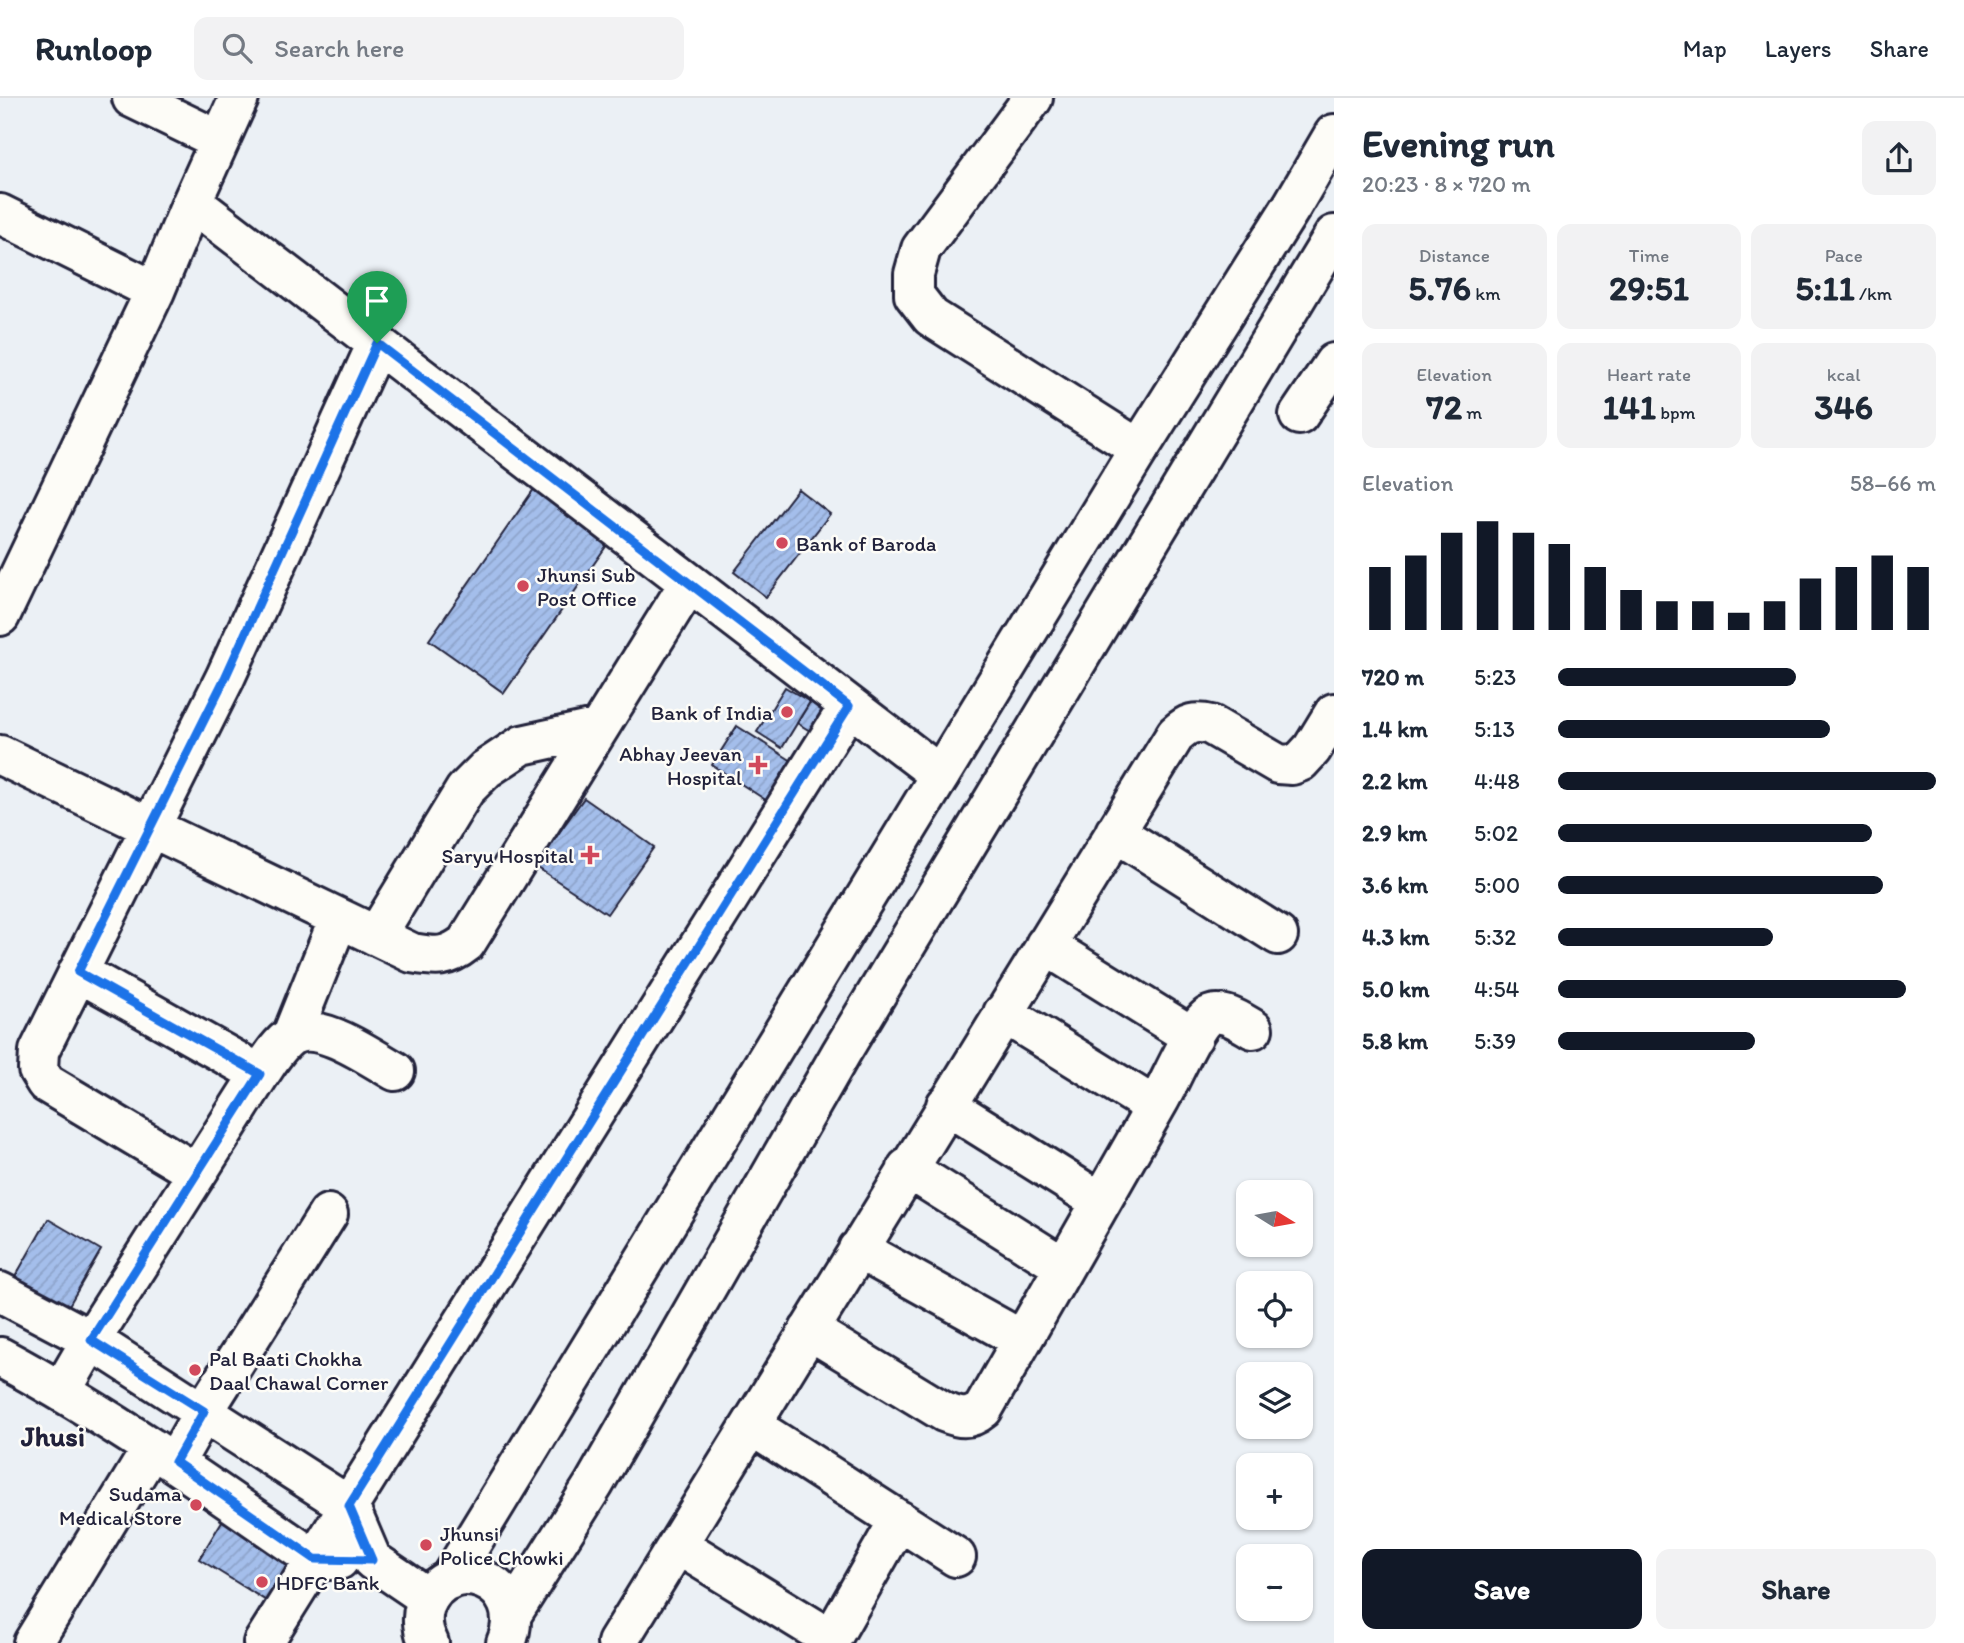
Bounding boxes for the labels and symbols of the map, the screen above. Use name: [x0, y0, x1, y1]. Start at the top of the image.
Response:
pin: [347, 271, 407, 343]
place label: Bank of Baroda: [796, 531, 936, 556]
marker: Bank of Baroda: [774, 535, 790, 551]
place label: Jhunsi Sub Post Office: [537, 562, 637, 611]
marker: Jhunsi Sub Post Office: [515, 578, 531, 594]
place label: Bank of India: [651, 700, 773, 725]
marker: Bank of India: [779, 704, 795, 720]
place label: Abhay Jeevan Hospital: [619, 741, 742, 790]
marker: Abhay Jeevan Hospital: [748, 755, 768, 775]
place label: Saryu Hospital: [442, 843, 574, 868]
marker: Saryu Hospital: [580, 845, 600, 865]
north arrow: [1236, 1180, 1312, 1256]
place label: Pal Baati Chokha Daal Chawal Corner: [209, 1346, 389, 1395]
marker: Pal Baati Chokha Daal Chawal Corner: [187, 1362, 203, 1378]
district label: Jhusi: [20, 1419, 85, 1453]
place label: Sudama Medical Store: [59, 1481, 182, 1530]
marker: Sudama Medical Store: [188, 1497, 204, 1513]
place label: Jhunsi Police Chowki: [440, 1521, 564, 1570]
marker: Jhunsi Police Chowki: [418, 1537, 434, 1553]
place label: HDFC Bank: [276, 1570, 380, 1595]
marker: HDFC Bank: [254, 1574, 270, 1590]

